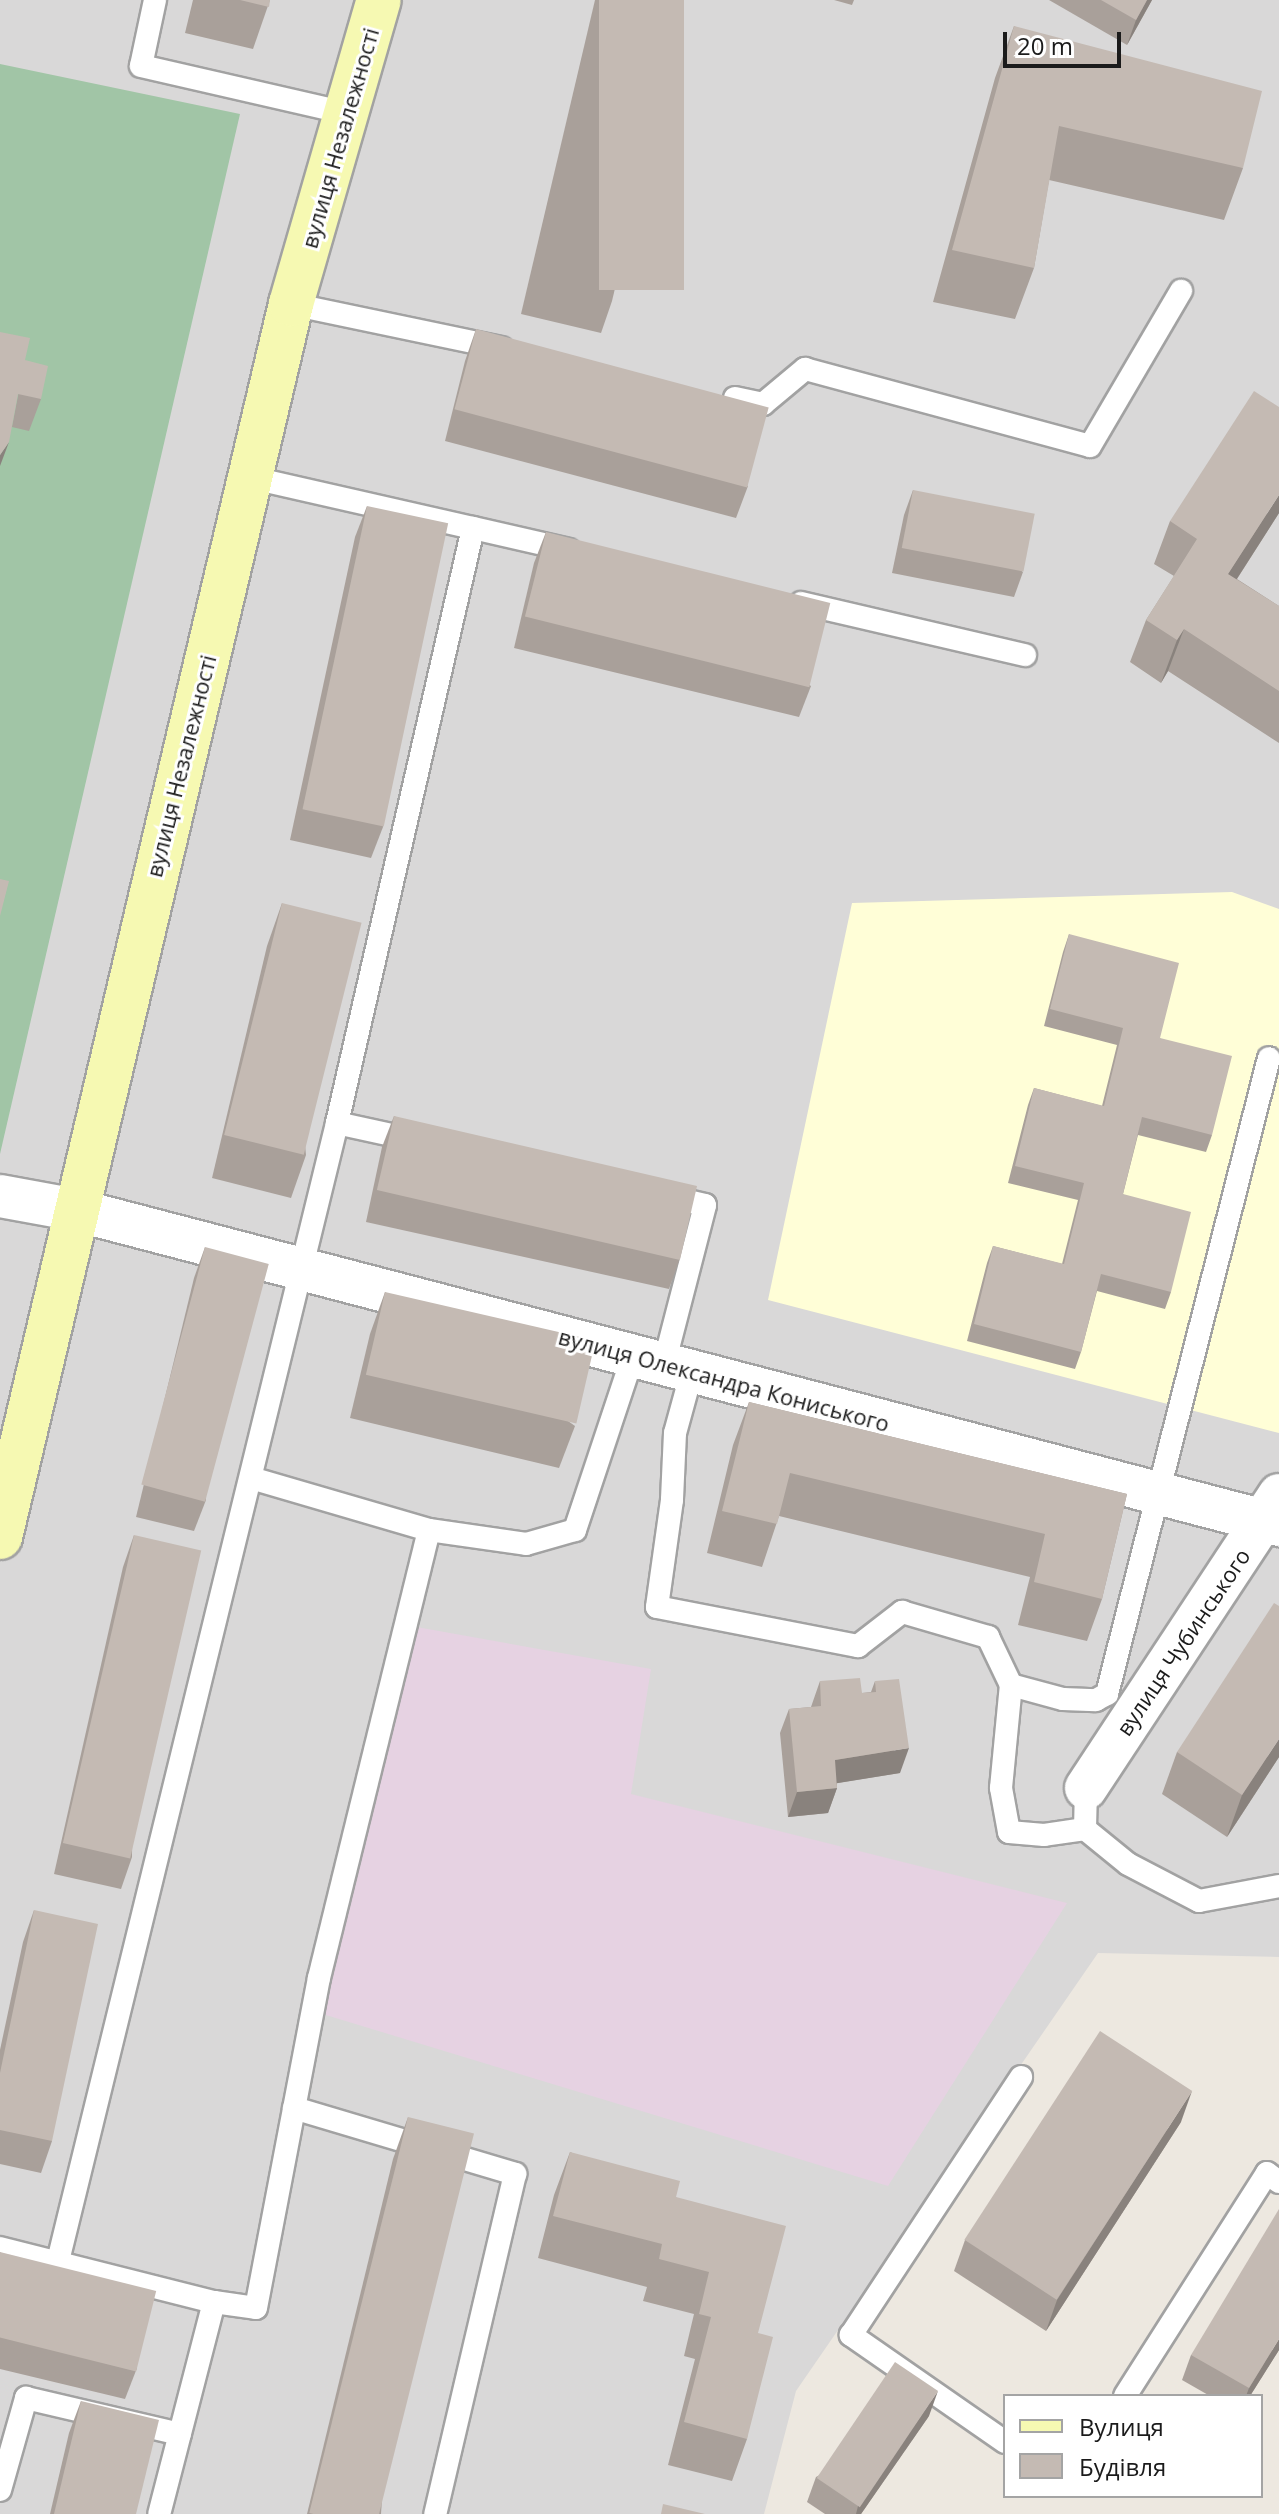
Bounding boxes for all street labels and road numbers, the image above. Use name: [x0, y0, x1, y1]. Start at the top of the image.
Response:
street label: вулиця Незалежності: [296, 25, 384, 251]
street label: вулиця Незалежності: [141, 652, 221, 880]
street label: вулиця Олександра Кониського: [556, 1323, 892, 1437]
street label: вулиця Чубинського: [1111, 1543, 1255, 1741]

